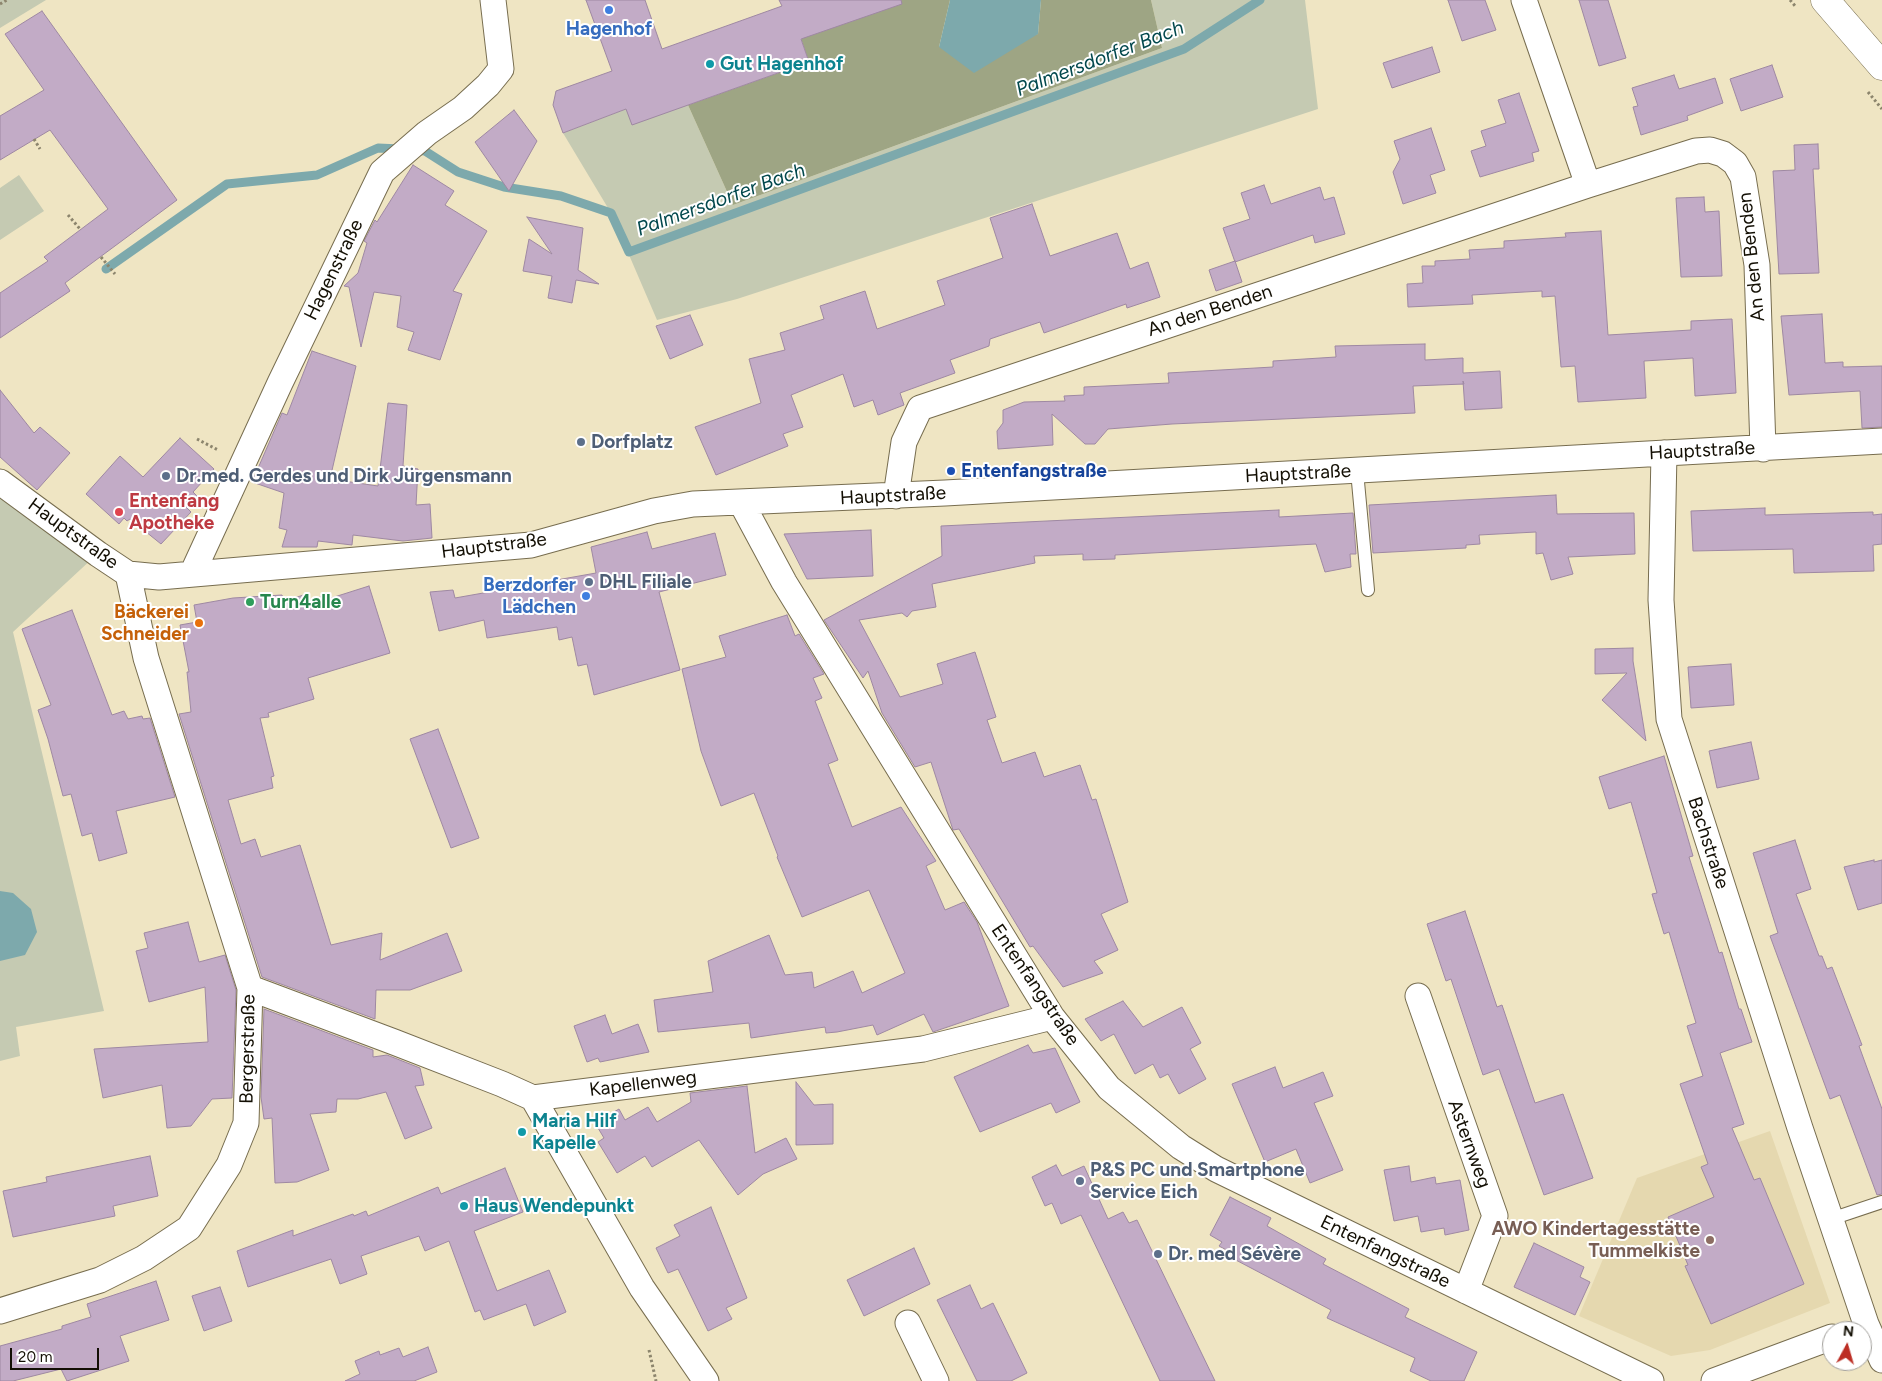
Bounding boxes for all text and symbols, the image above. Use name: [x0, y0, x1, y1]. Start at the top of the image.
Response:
marker: Hagenhof: [603, 4, 615, 16]
water label: Palmersdorfer Bach: [1013, 16, 1187, 102]
place label: Hagenhof: [566, 18, 652, 40]
place label: Gut Hagenhof: [720, 53, 844, 75]
marker: Gut Hagenhof: [704, 58, 716, 70]
water label: Palmersdorfer Bach: [633, 158, 809, 242]
street label: An den Benden: [1734, 191, 1770, 323]
street label: Hagenstraße: [300, 216, 368, 324]
street label: An den Benden: [1145, 280, 1275, 342]
place label: Dorfplatz: [591, 431, 673, 453]
marker: Dorfplatz: [575, 436, 587, 448]
street label: Hauptstraße: [1648, 437, 1756, 465]
place label: Entenfangstraße: [961, 460, 1107, 482]
street label: Hauptstraße: [1244, 460, 1352, 488]
place label: Dr.med. Gerdes und Dirk Jürgensmann: [176, 465, 512, 487]
marker: Entenfangstraße: [945, 465, 957, 477]
marker: Dr.med. Gerdes und Dirk Jürgensmann: [160, 470, 172, 482]
street label: Hauptstraße: [839, 482, 947, 510]
place label: Entenfang Apotheke: [129, 490, 219, 534]
street label: Hauptstraße: [23, 494, 123, 574]
marker: Entenfang Apotheke: [113, 506, 125, 518]
street label: Hauptstraße: [440, 528, 548, 564]
place label: DHL Filiale: [599, 571, 692, 593]
place label: Berzdorfer Lädchen: [483, 574, 576, 618]
marker: DHL Filiale: [583, 576, 595, 588]
marker: Berzdorfer Lädchen: [580, 590, 592, 602]
place label: Turn4alle: [260, 591, 341, 613]
marker: Turn4alle: [244, 596, 256, 608]
place label: Bäckerei Schneider: [101, 601, 189, 645]
marker: Bäckerei Schneider: [193, 617, 205, 629]
street label: Bachstraße: [1682, 794, 1734, 892]
street label: Entenfangstraße: [986, 920, 1084, 1050]
street label: Bergerstraße: [236, 994, 260, 1104]
street label: Kapellenweg: [588, 1066, 698, 1102]
street label: Asternweg: [1443, 1097, 1495, 1191]
place label: Maria Hilf Kapelle: [532, 1110, 617, 1154]
marker: Maria Hilf Kapelle: [516, 1126, 528, 1138]
place label: P&S PC und Smartphone Service Eich: [1090, 1159, 1305, 1203]
marker: P&S PC und Smartphone Service Eich: [1074, 1175, 1086, 1187]
place label: Haus Wendepunkt: [474, 1195, 634, 1217]
marker: Haus Wendepunkt: [458, 1200, 470, 1212]
street label: Entenfangstraße: [1316, 1211, 1454, 1293]
place label: AWO Kindertagesstätte Tummelkiste: [1492, 1218, 1700, 1262]
marker: AWO Kindertagesstätte Tummelkiste: [1704, 1234, 1716, 1246]
place label: Dr. med Sévère: [1168, 1243, 1301, 1265]
marker: Dr. med Sévère: [1152, 1248, 1164, 1260]
north arrow: [1822, 1321, 1872, 1371]
text: N: [1842, 1323, 1855, 1341]
scale bar: [12, 1338, 101, 1370]
text: 20 m: [18, 1348, 52, 1366]

